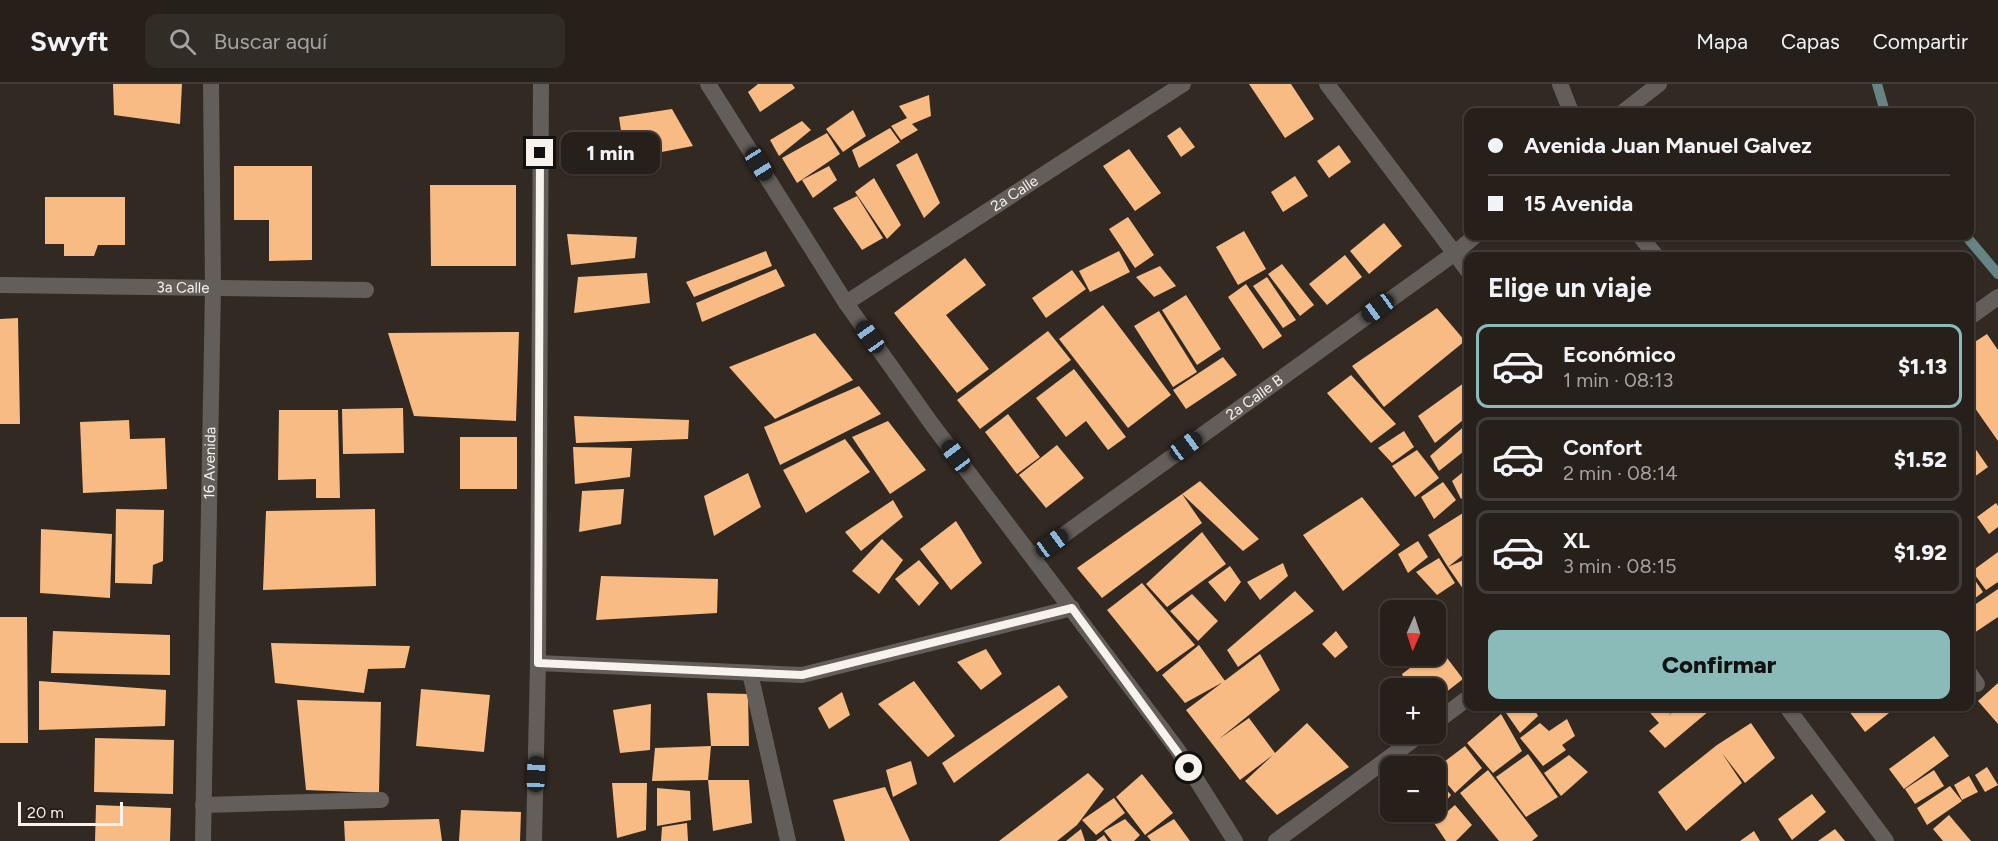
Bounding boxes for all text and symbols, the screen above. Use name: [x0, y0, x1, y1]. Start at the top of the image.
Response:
search box: [145, 14, 565, 68]
text: Swyft: [30, 24, 109, 58]
icon: search: [166, 25, 199, 58]
text: Buscar aquí: [214, 28, 327, 55]
text: Mapa: [1696, 29, 1748, 54]
text: Capas: [1781, 29, 1840, 54]
text: Compartir: [1873, 29, 1968, 54]
callout: 1 min: [561, 132, 660, 174]
text: Avenida Juan Manuel Galvez: [1524, 132, 1812, 159]
route end: [526, 139, 553, 166]
text: 1 min: [587, 141, 634, 165]
car: [742, 144, 776, 184]
street label: 2a Calle: [987, 171, 1042, 215]
text: 15 Avenida: [1524, 190, 1633, 217]
text: Elige un viaje: [1488, 271, 1652, 304]
street label: 3a Calle: [156, 278, 210, 297]
car: [1358, 290, 1398, 326]
car: [852, 317, 888, 357]
icon: car: [1491, 339, 1545, 393]
text: Económico: [1563, 341, 1676, 368]
text: $1.13: [1898, 353, 1947, 380]
text: 1 min · 08:13: [1563, 368, 1673, 392]
street label: 2a Calle B: [1222, 371, 1287, 424]
street label: 16 Avenida: [200, 427, 219, 499]
car: [1166, 428, 1206, 464]
icon: car: [1491, 432, 1545, 486]
text: Confort: [1563, 434, 1643, 461]
car: [938, 436, 974, 476]
text: $1.52: [1894, 446, 1947, 473]
text: 2 min · 08:14: [1563, 461, 1678, 485]
car: [1032, 525, 1072, 561]
icon: car: [1491, 525, 1545, 579]
text: XL: [1563, 527, 1590, 554]
text: $1.92: [1894, 539, 1947, 566]
text: 3 min · 08:15: [1563, 554, 1677, 578]
north arrow: [1380, 600, 1446, 666]
map controls: [1380, 600, 1446, 822]
button: Confirmar: [1488, 630, 1950, 699]
button: +: [1380, 678, 1446, 744]
route start: [1175, 754, 1202, 781]
car: [526, 756, 546, 792]
button: −: [1380, 756, 1446, 822]
scale bar: [18, 799, 123, 826]
text: 20 m: [27, 803, 64, 822]

